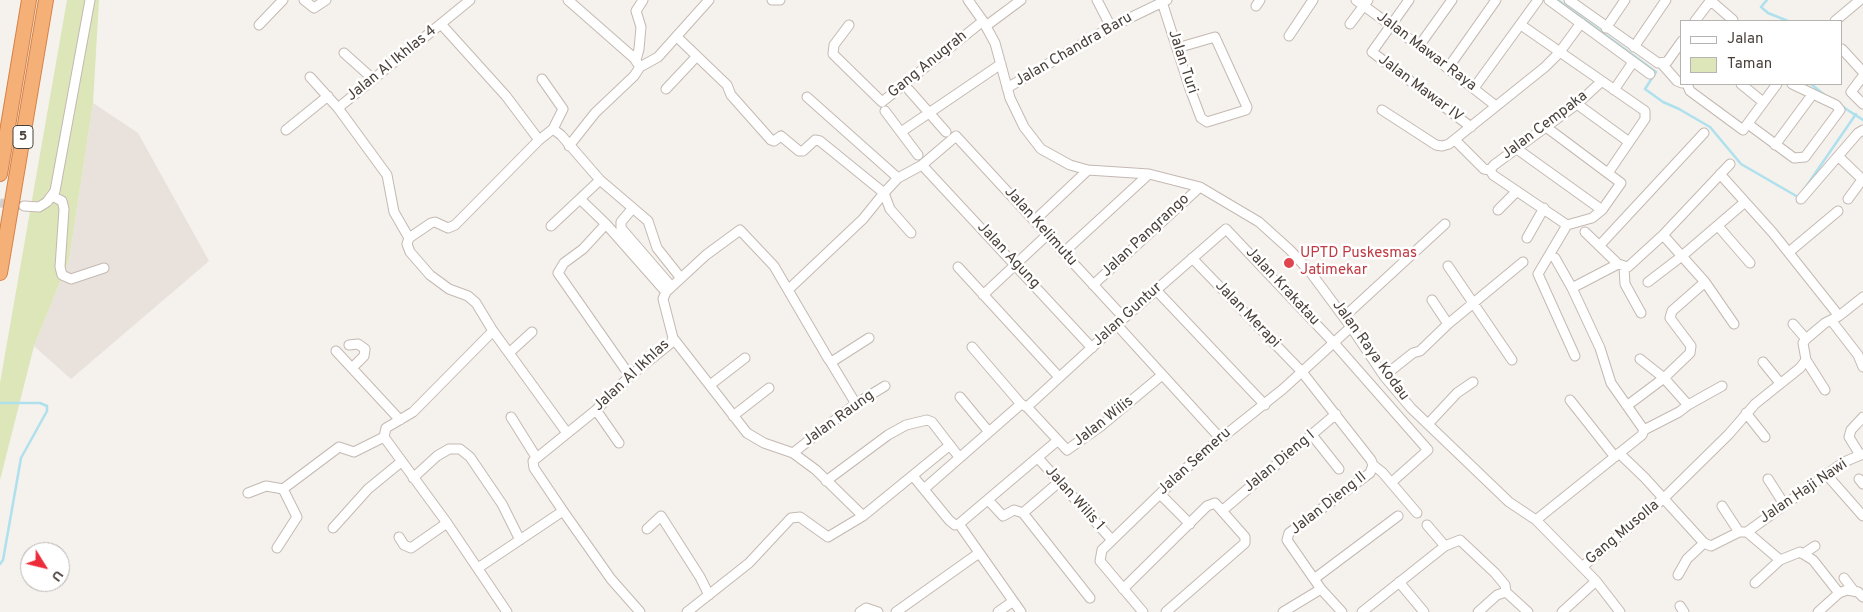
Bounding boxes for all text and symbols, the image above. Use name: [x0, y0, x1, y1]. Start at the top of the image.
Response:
street label: Jalan Chandra Baru: [1012, 9, 1136, 91]
street label: Jalan Mawar Raya: [1372, 9, 1480, 95]
legend: [1680, 20, 1843, 85]
street label: Jalan Al Ikhlas 4: [344, 22, 440, 106]
street label: Gang Anugrah: [885, 28, 971, 102]
street label: Jalan Turi: [1163, 28, 1201, 96]
text: Jalan: [1727, 30, 1764, 49]
street label: Jalan Mawar IV: [1374, 51, 1466, 127]
text: Taman: [1727, 55, 1772, 74]
street label: Jalan Cempaka: [1498, 88, 1592, 164]
road number: 5: [13, 125, 33, 148]
street label: Jalan Kelimutu: [1000, 184, 1080, 270]
street label: Jalan Pangrango: [1098, 191, 1194, 281]
street label: Jalan Agung: [973, 219, 1043, 293]
street label: Jalan Krakatau: [1241, 244, 1323, 330]
place label: UPTD Puskesmas Jatimekar: [1300, 245, 1417, 280]
marker: UPTD Puskesmas Jatimekar: [1282, 256, 1296, 270]
street label: Jalan Merapi: [1211, 278, 1283, 352]
street label: Jalan Guntur: [1090, 279, 1166, 351]
street label: Jalan Raya Kodau: [1328, 297, 1412, 405]
street label: Jalan Al Ikhlas: [590, 336, 674, 416]
street label: Jalan Raung: [800, 387, 878, 451]
street label: Jalan Wilis: [1070, 393, 1138, 451]
street label: Jalan Semeru: [1155, 424, 1235, 500]
street label: Jalan Dieng I: [1241, 427, 1319, 497]
street label: Jalan Haji Nawi: [1757, 456, 1851, 528]
street label: Jalan Wilis 1: [1040, 463, 1108, 535]
street label: Jalan Dieng II: [1287, 469, 1371, 539]
street label: Gang Musolla: [1583, 497, 1663, 569]
north arrow: [20, 542, 70, 592]
text: U: [47, 566, 67, 585]

